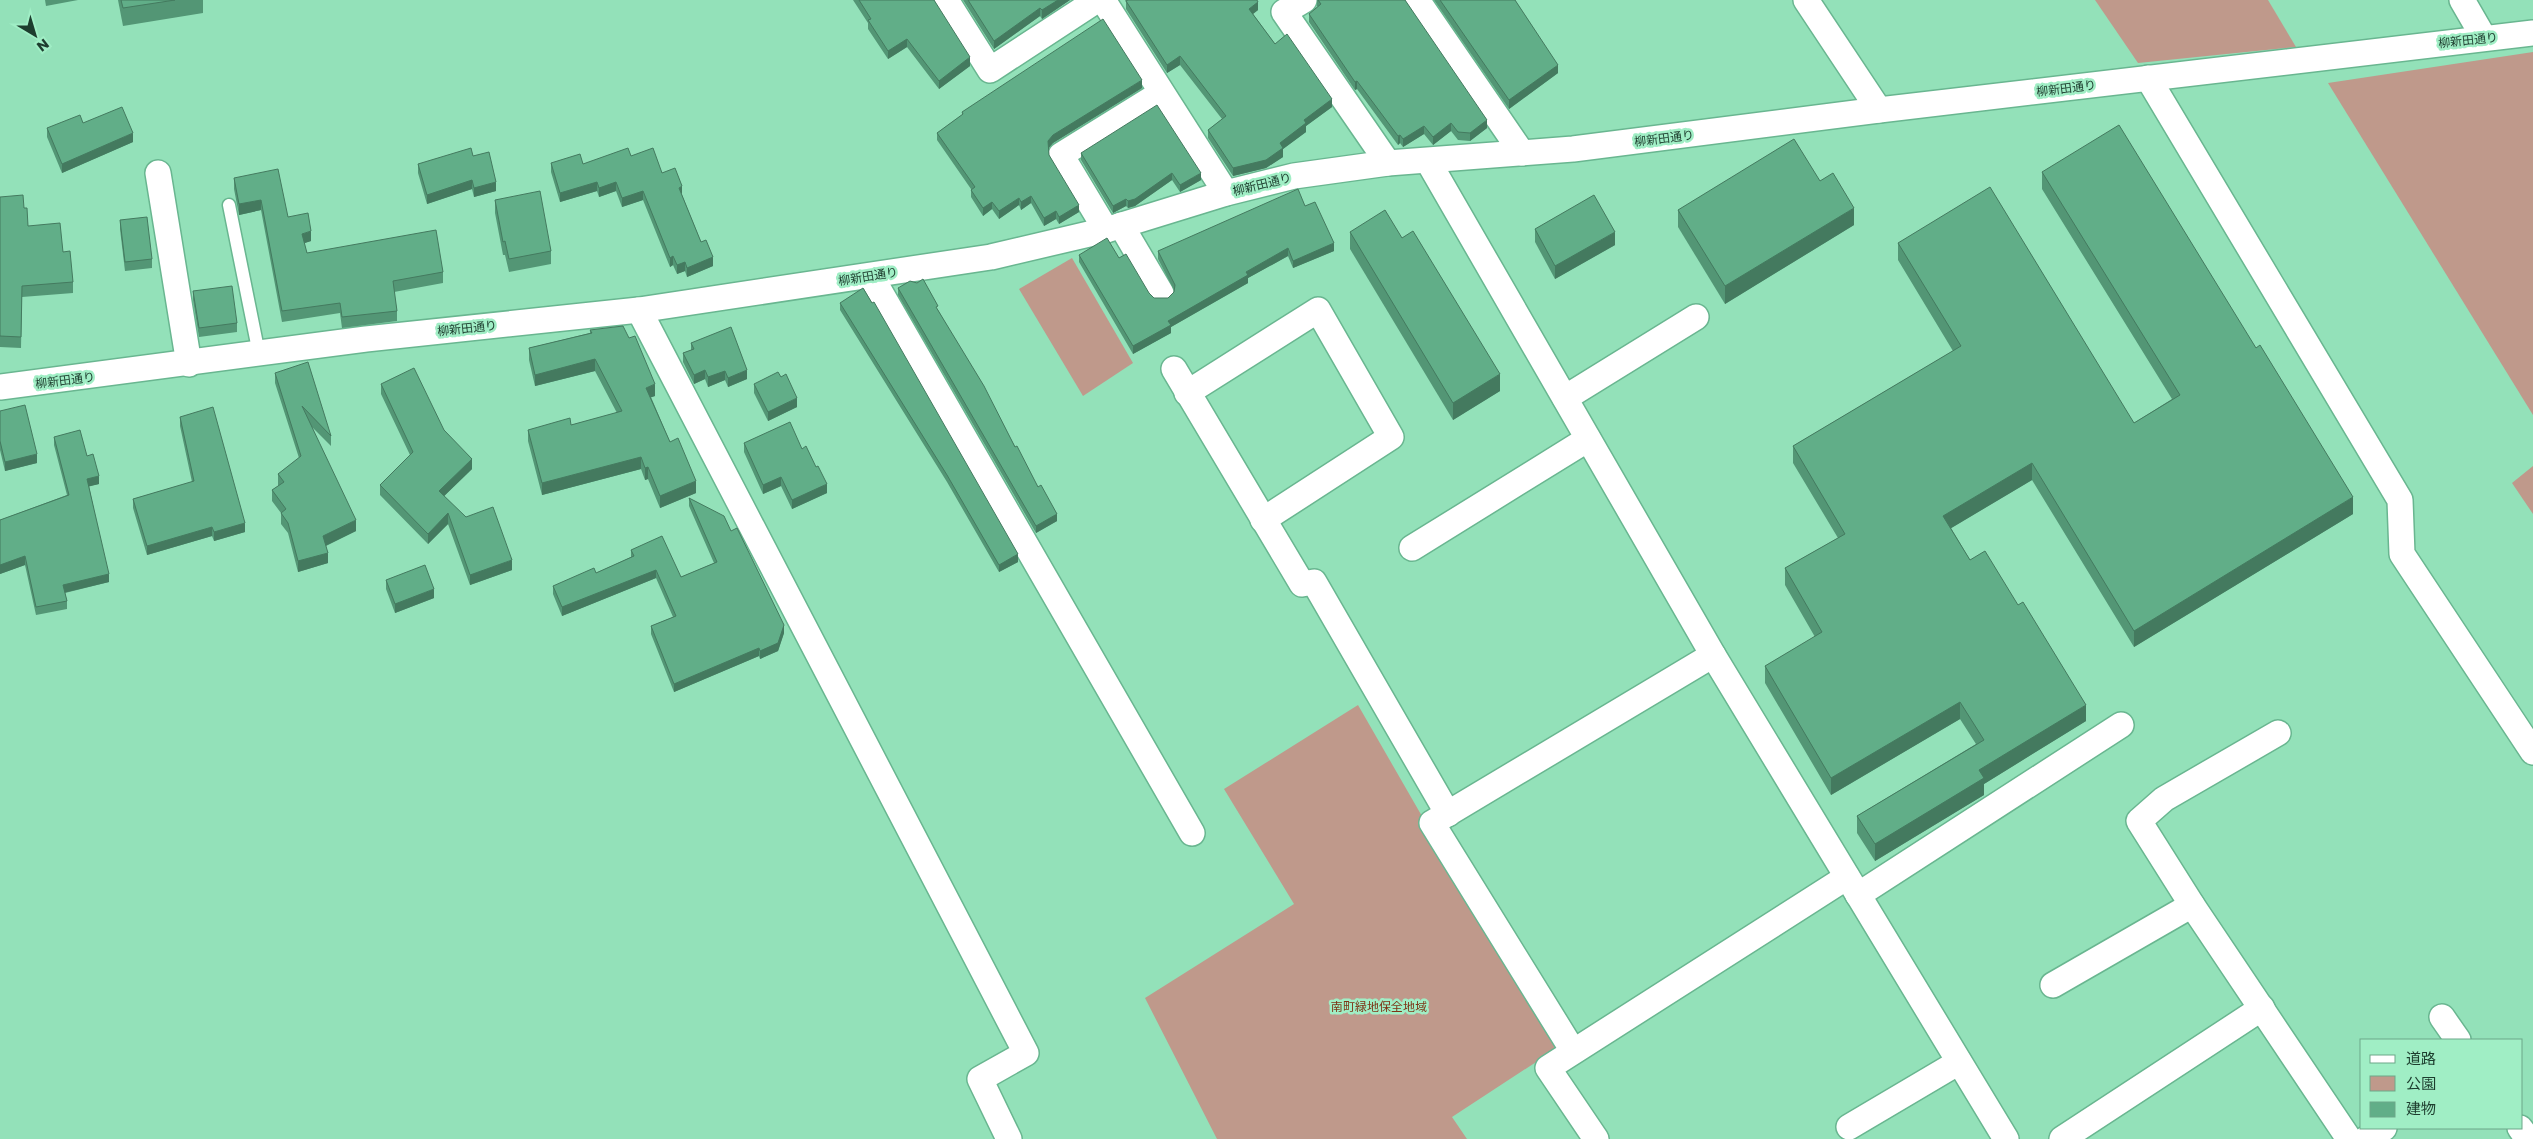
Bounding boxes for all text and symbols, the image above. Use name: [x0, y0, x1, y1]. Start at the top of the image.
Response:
north arrow: [10, 10, 60, 60]
street label: 柳新田通り: [2437, 28, 2499, 52]
text: N: [33, 34, 53, 56]
street label: 柳新田通り: [2035, 76, 2097, 100]
street label: 柳新田通り: [1633, 126, 1695, 150]
street label: 柳新田通り: [1231, 168, 1293, 200]
street label: 柳新田通り: [837, 263, 899, 289]
street label: 柳新田通り: [436, 316, 498, 340]
street label: 柳新田通り: [34, 368, 96, 392]
park label: 南町緑地保全地域: [1331, 998, 1427, 1015]
legend: [2360, 1039, 2523, 1129]
text: 道路: [2406, 1048, 2436, 1069]
text: 公園: [2406, 1073, 2436, 1094]
text: 建物: [2406, 1098, 2436, 1119]

